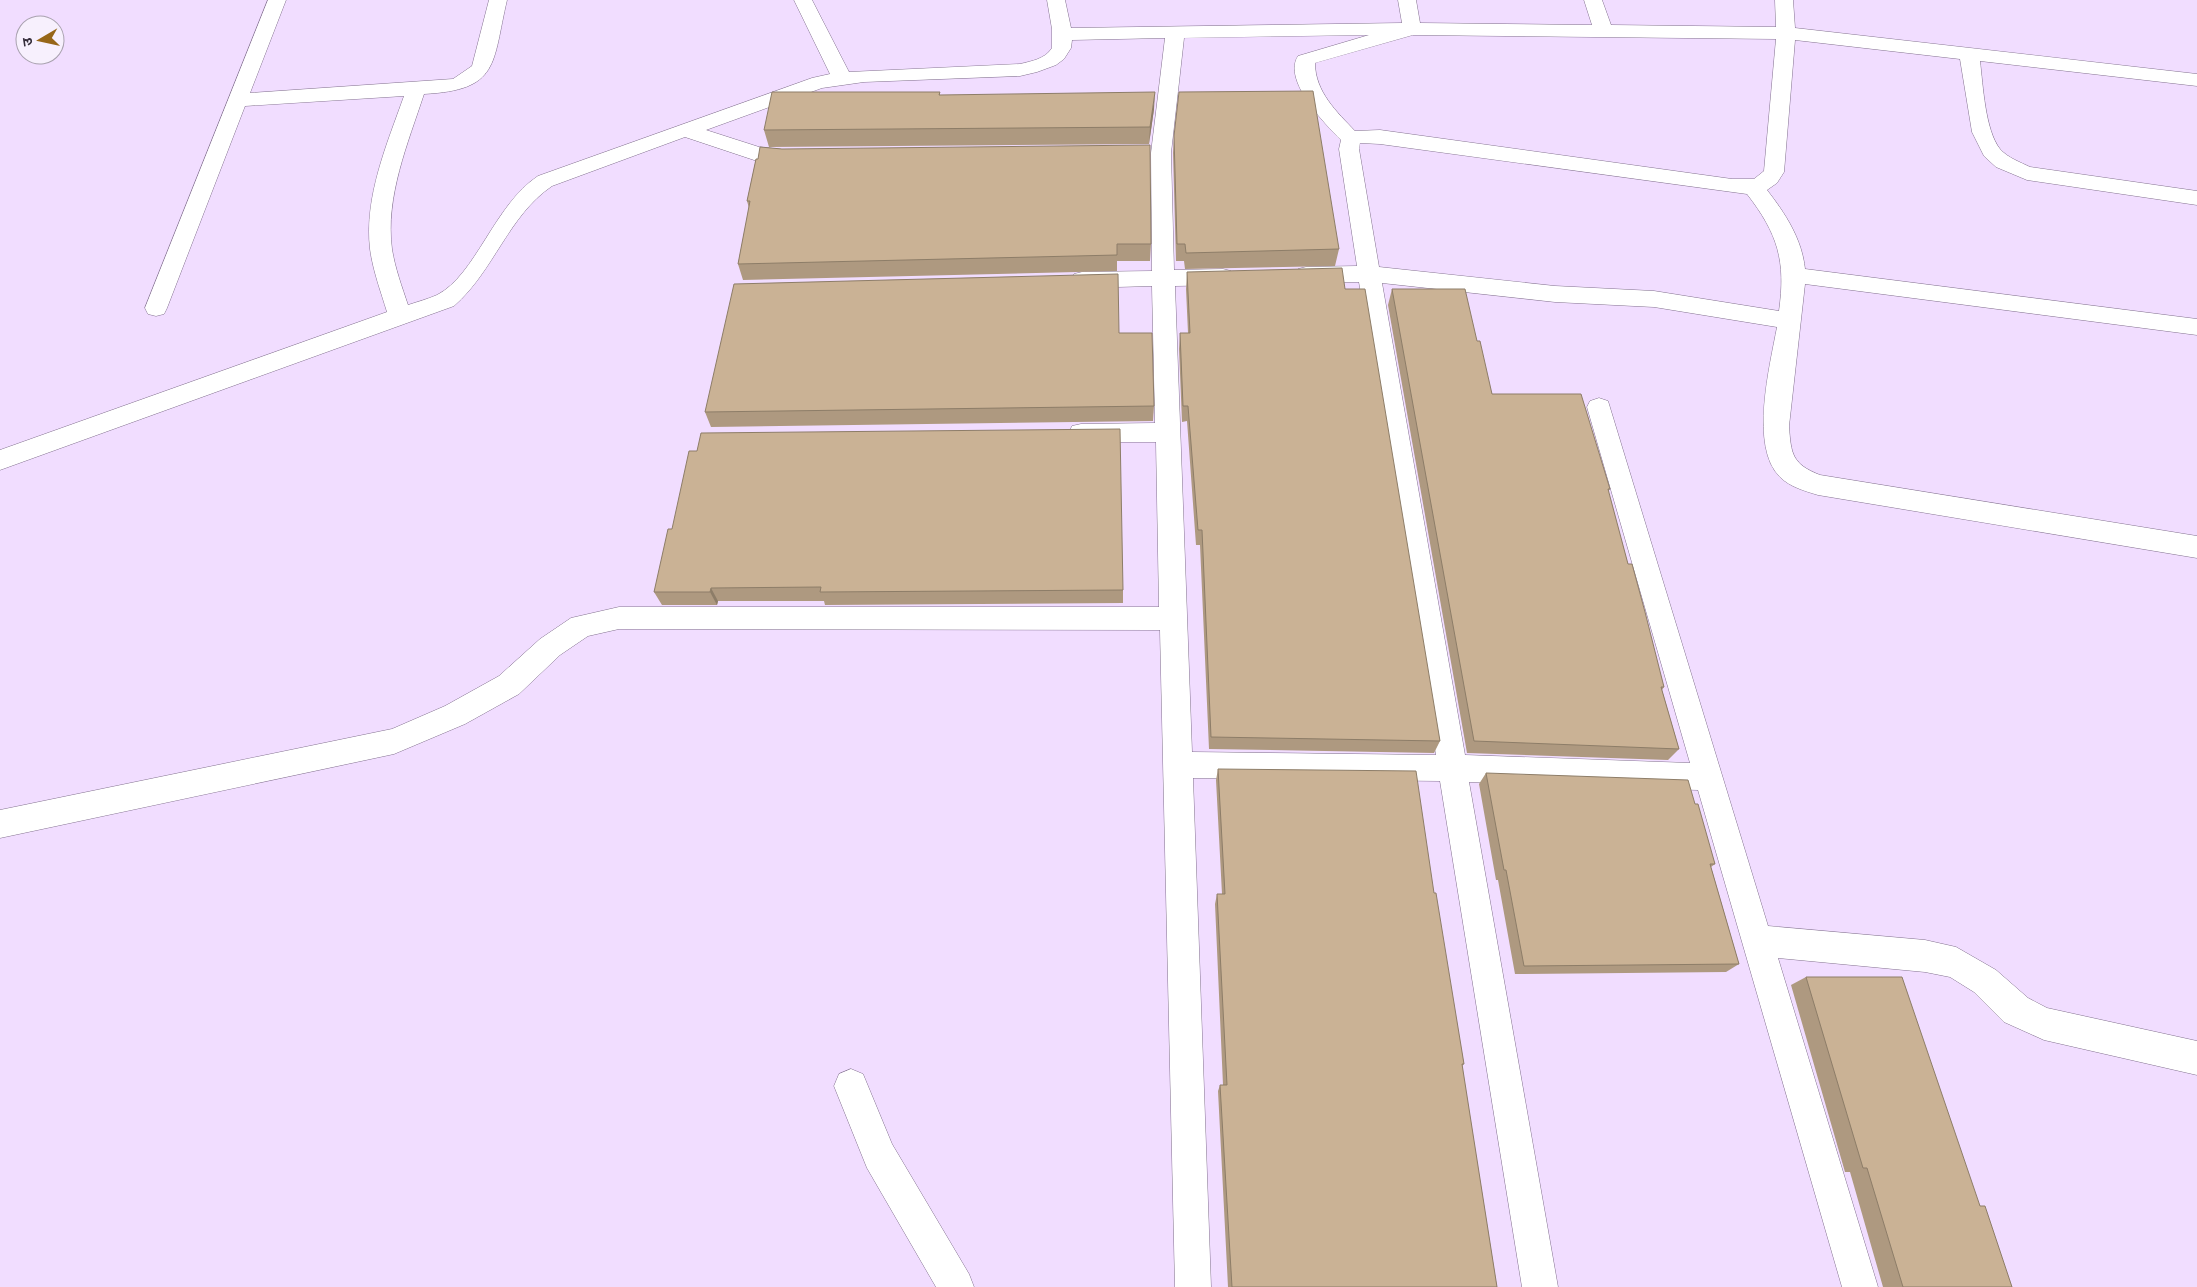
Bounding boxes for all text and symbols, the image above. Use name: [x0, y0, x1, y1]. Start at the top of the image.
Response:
north arrow: [15, 15, 65, 65]
text: उ: [18, 36, 36, 47]

